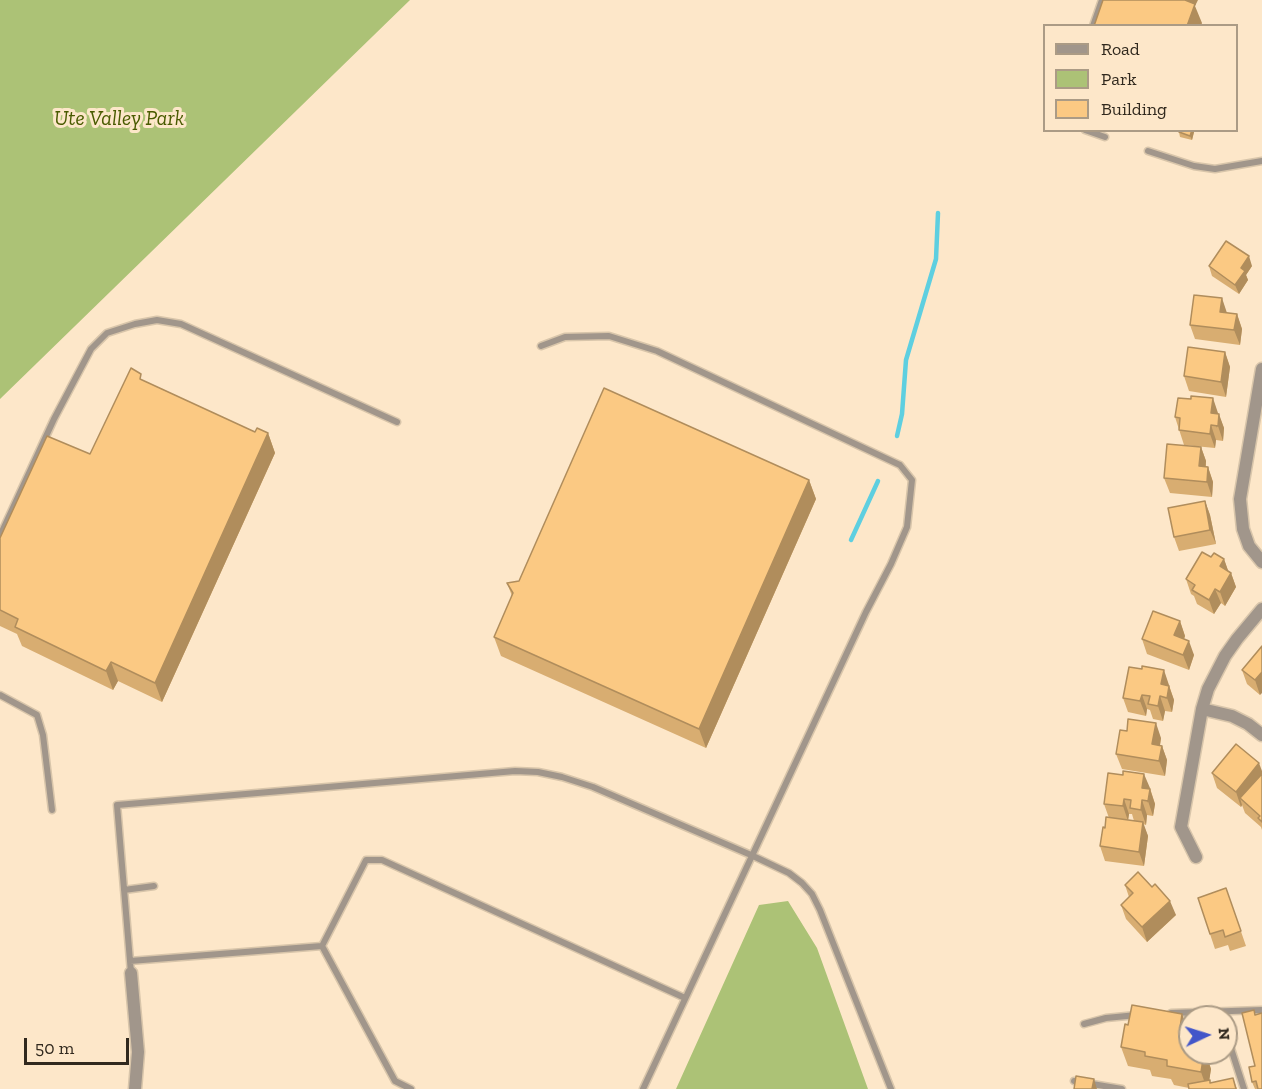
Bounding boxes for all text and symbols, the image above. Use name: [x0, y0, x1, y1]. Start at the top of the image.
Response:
legend: [1043, 24, 1238, 132]
text: Road: [1101, 38, 1140, 60]
text: Park: [1101, 68, 1137, 90]
text: Building: [1101, 98, 1167, 120]
park label: Ute Valley Park: [54, 106, 184, 132]
north arrow: [1178, 1005, 1238, 1065]
scale bar: [27, 1026, 132, 1064]
text: N: [1215, 1027, 1234, 1041]
text: 50 m: [35, 1037, 74, 1059]

